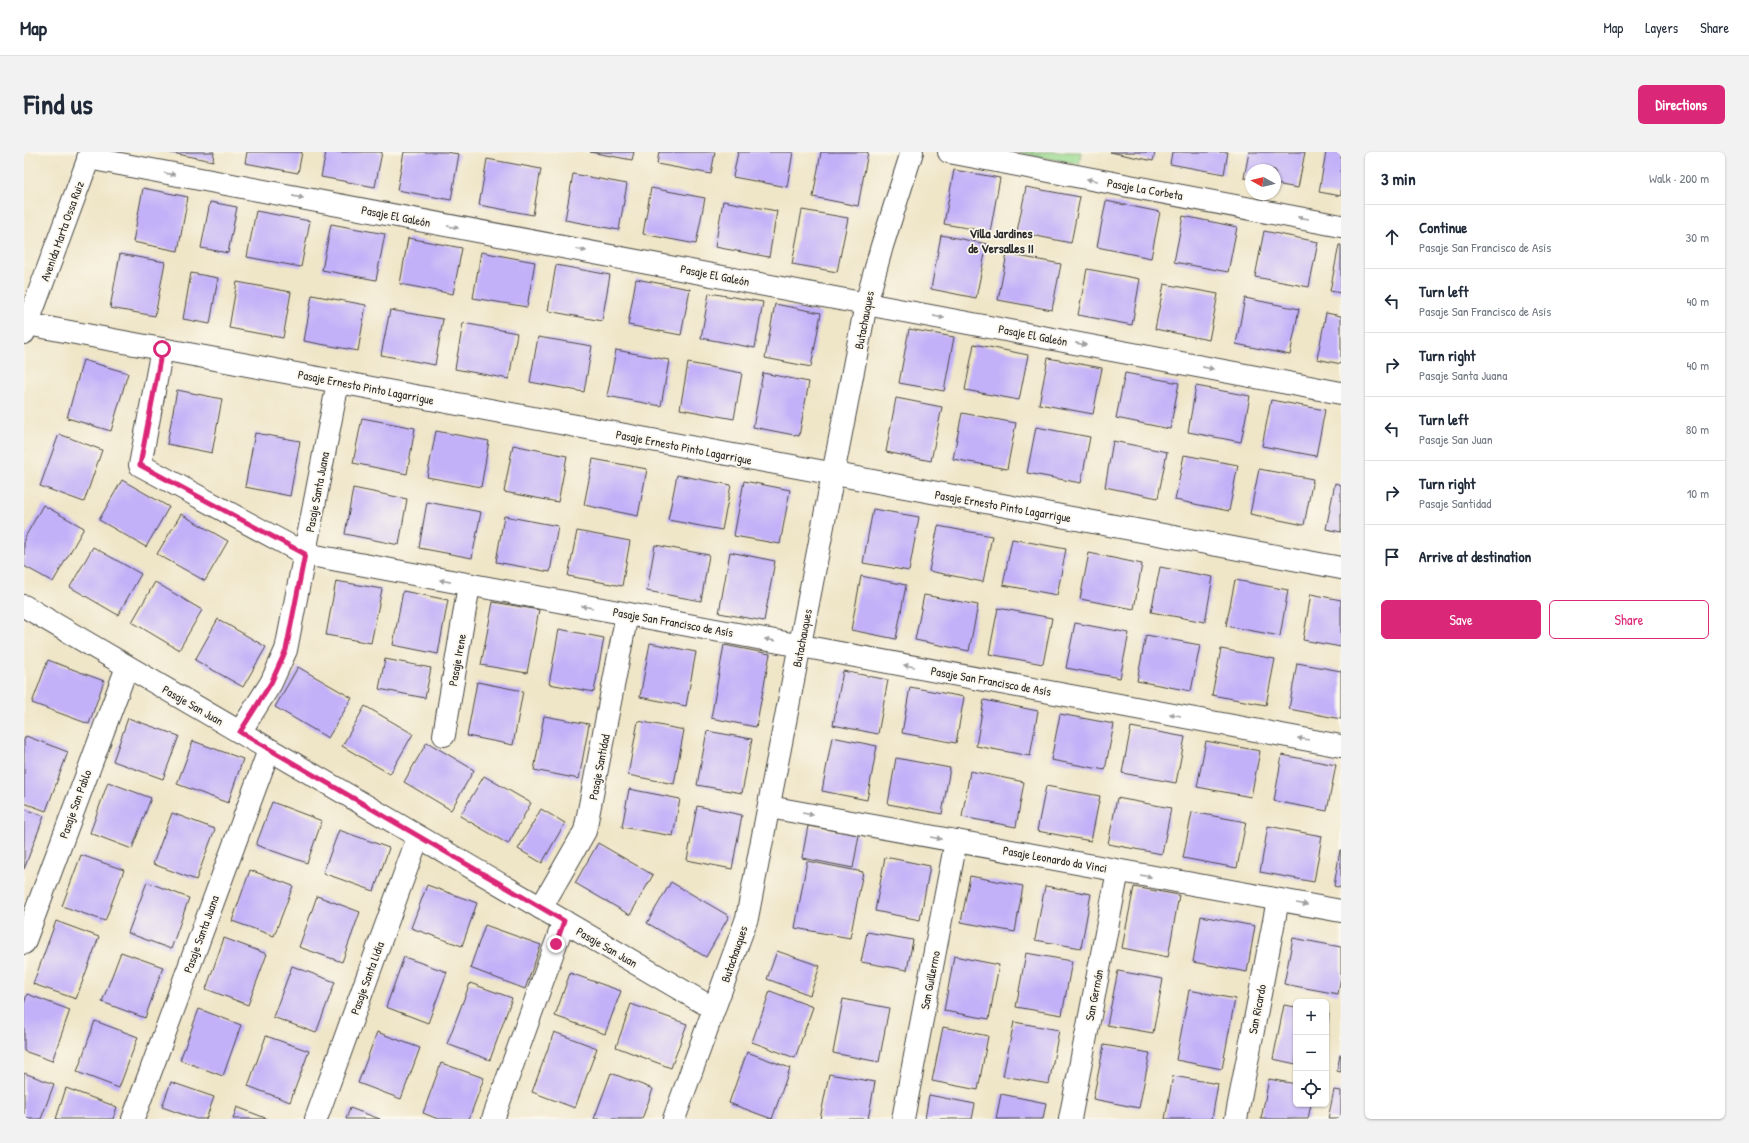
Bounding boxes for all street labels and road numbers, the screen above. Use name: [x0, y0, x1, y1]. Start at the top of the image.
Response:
street label: Pasaje La Corbeta: [1106, 174, 1185, 204]
street label: Avenida Marta Ossa Ruiz: [36, 179, 88, 283]
street label: Pasaje El Galeón: [360, 201, 432, 231]
street label: Pasaje El Galeón: [679, 260, 751, 290]
street label: Butachauques: [850, 289, 878, 350]
street label: Pasaje El Galeón: [997, 320, 1069, 350]
street label: Pasaje Ernesto Pinto Lagarrigue: [297, 365, 436, 409]
street label: Pasaje Ernesto Pinto Lagarrigue: [615, 425, 754, 469]
street label: Pasaje Santa Juana: [301, 450, 333, 534]
street label: Pasaje Ernesto Pinto Lagarrigue: [933, 486, 1073, 526]
street label: Pasaje San Francisco de Asís: [611, 603, 735, 641]
street label: Butachauques: [788, 607, 816, 668]
street label: Pasaje Irene: [444, 632, 470, 687]
street label: Pasaje San Francisco de Asís: [929, 662, 1053, 700]
street label: Pasaje San Juan: [159, 681, 227, 729]
street label: Pasaje Santidad: [584, 732, 614, 801]
street label: Pasaje San Pablo: [55, 767, 95, 841]
street label: Pasaje Leonardo da Vinci: [1002, 841, 1108, 877]
street label: Pasaje Santa Juana: [179, 893, 223, 975]
street label: Pasaje San Juan: [573, 923, 641, 971]
street label: Butachauques: [716, 923, 752, 985]
street label: Pasaje Santa Lidia: [346, 939, 388, 1017]
street label: San Guillermo: [916, 949, 944, 1011]
street label: San Germán: [1081, 968, 1107, 1022]
street label: San Ricardo: [1244, 983, 1270, 1035]

